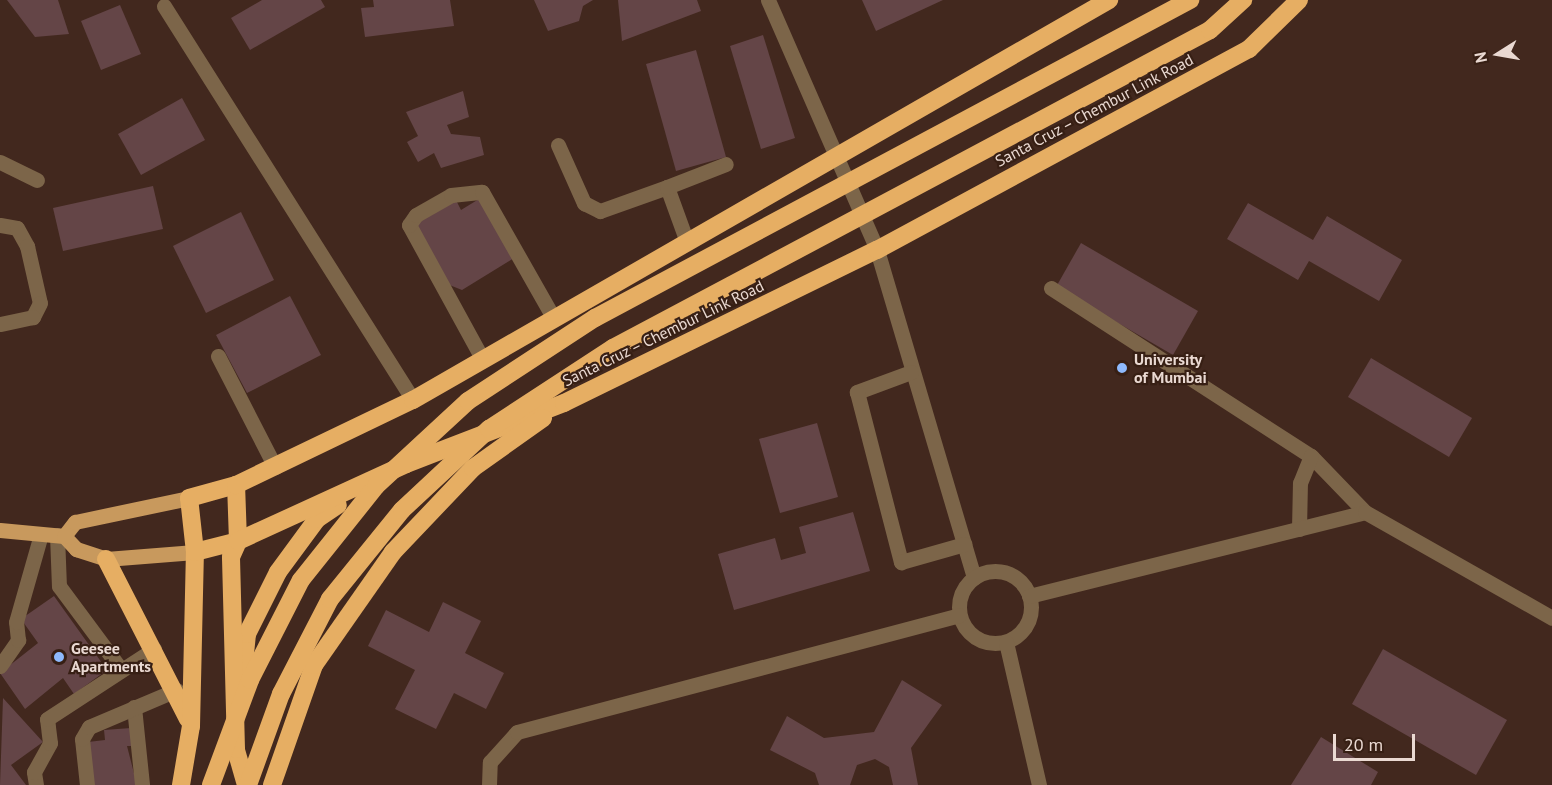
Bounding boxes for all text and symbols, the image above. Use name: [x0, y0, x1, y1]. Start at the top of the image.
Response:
north arrow: [1468, 24, 1528, 84]
street label: Santa Cruz – Chembur Link Road: [990, 49, 1198, 171]
text: N: [1470, 50, 1491, 65]
street label: Santa Cruz – Chembur Link Road: [558, 275, 768, 391]
place label: University of Mumbai: [1134, 349, 1207, 387]
marker: University of Mumbai: [1115, 361, 1129, 375]
place label: Geesee Apartments: [71, 638, 151, 676]
marker: Geesee Apartments: [52, 650, 66, 664]
scale bar: [1336, 722, 1418, 760]
text: 20 m: [1344, 733, 1383, 756]

